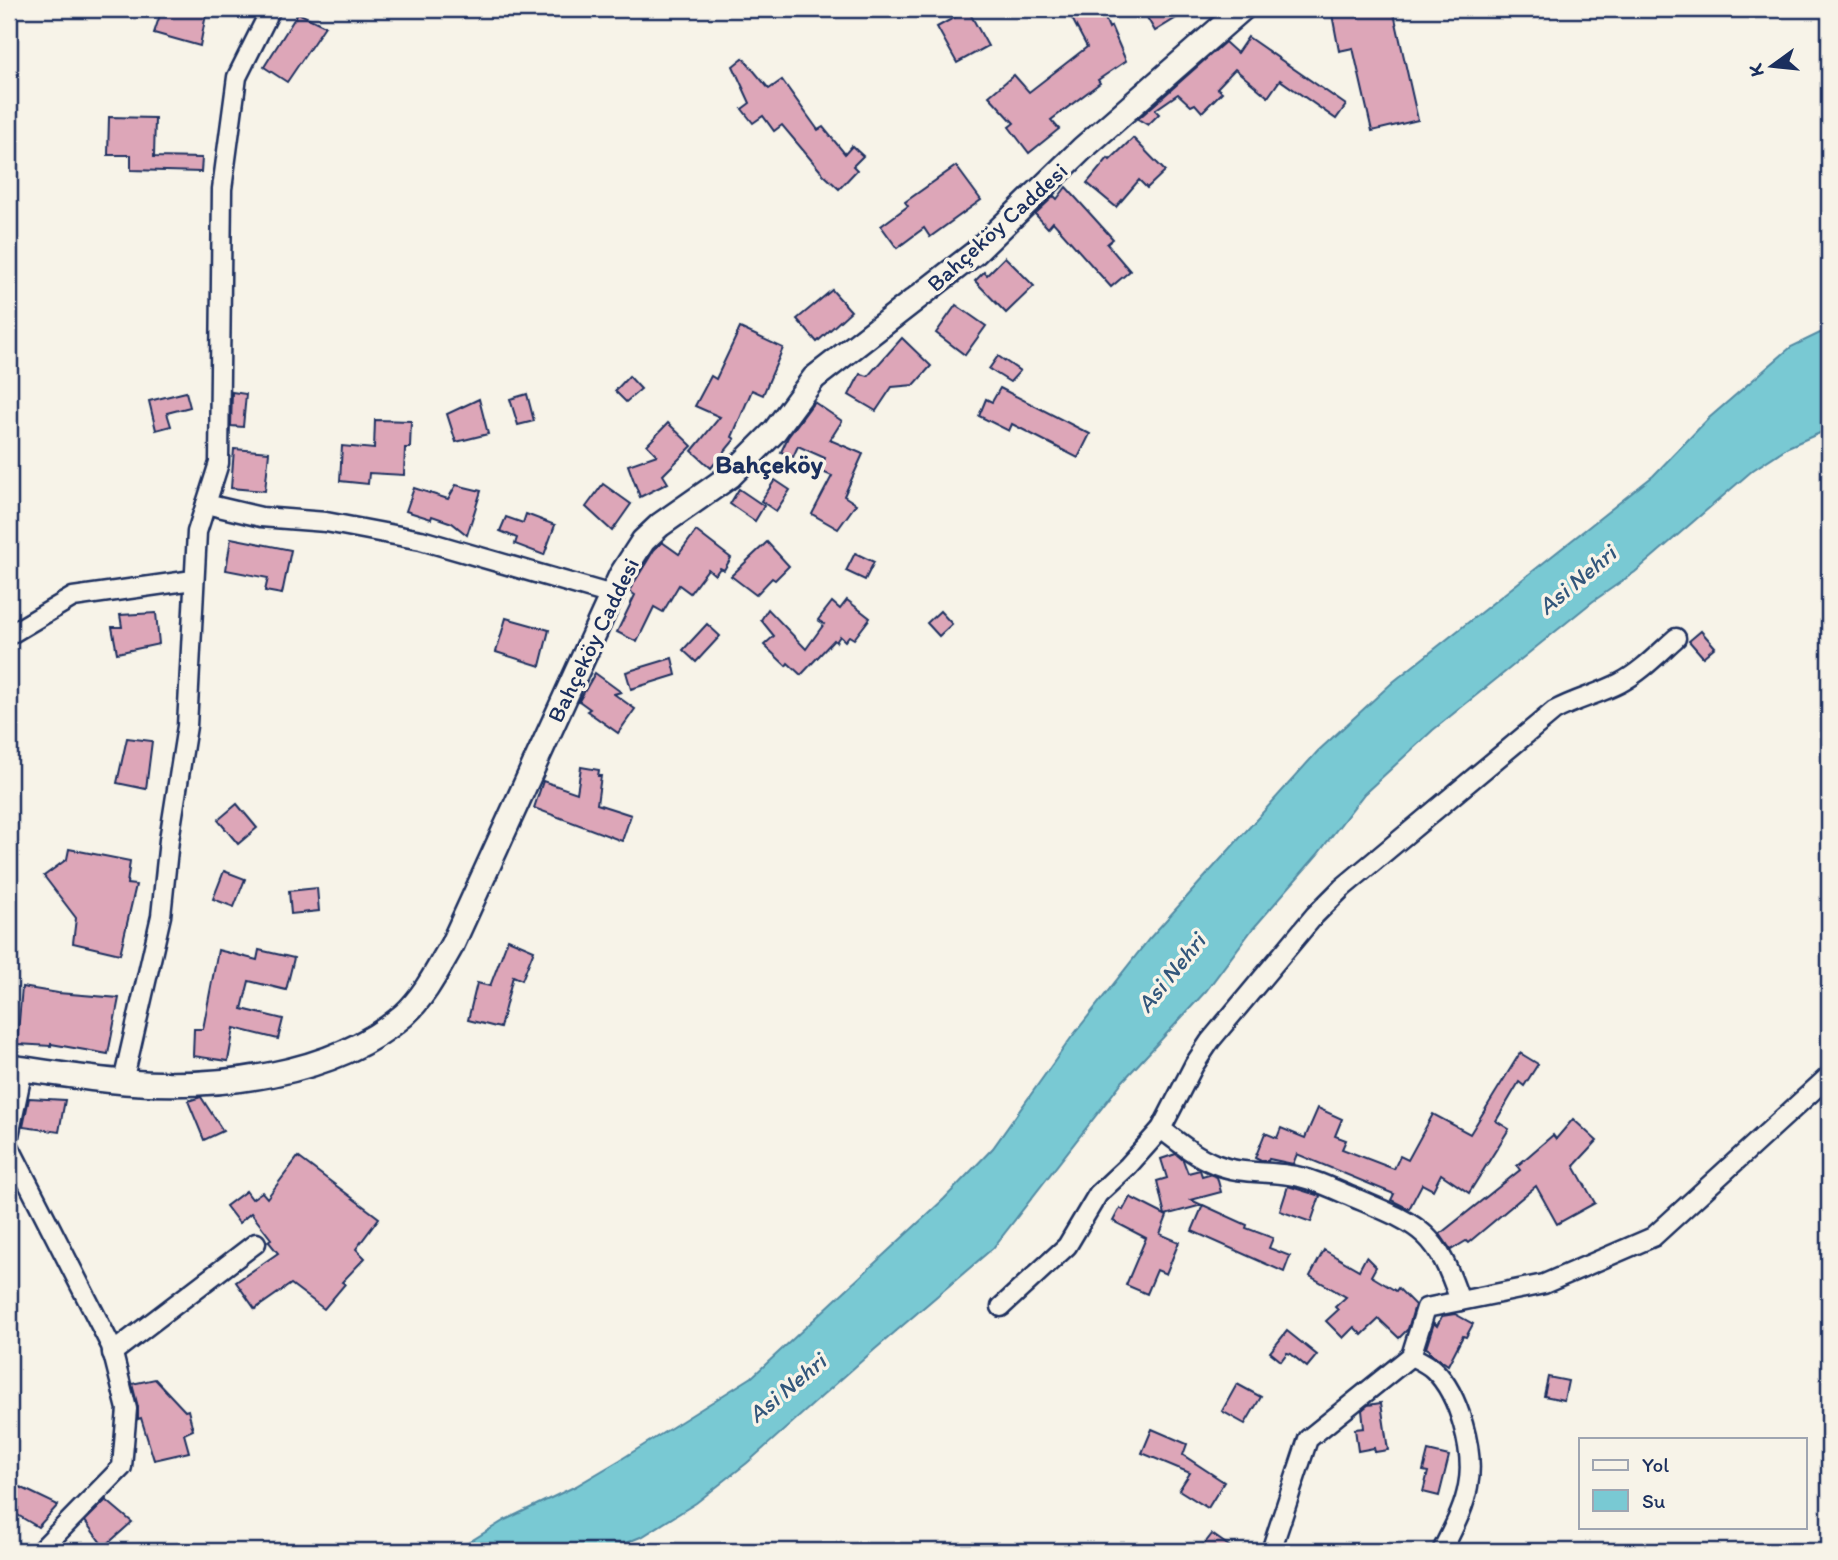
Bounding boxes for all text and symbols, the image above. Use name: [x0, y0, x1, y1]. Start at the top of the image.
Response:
north arrow: [1736, 32, 1806, 102]
text: K: [1743, 61, 1769, 79]
street label: Bahçeköy Caddesi: [921, 157, 1073, 297]
district label: Bahçeköy: [715, 448, 824, 480]
water label: Asi Nehri: [1532, 537, 1624, 621]
street label: Bahçeköy Caddesi: [541, 553, 645, 727]
water label: Asi Nehri: [1130, 925, 1213, 1018]
water label: Asi Nehri: [742, 1345, 834, 1429]
legend: [1579, 1438, 1806, 1528]
text: Yol: [1642, 1452, 1669, 1477]
text: Su: [1642, 1488, 1666, 1513]

